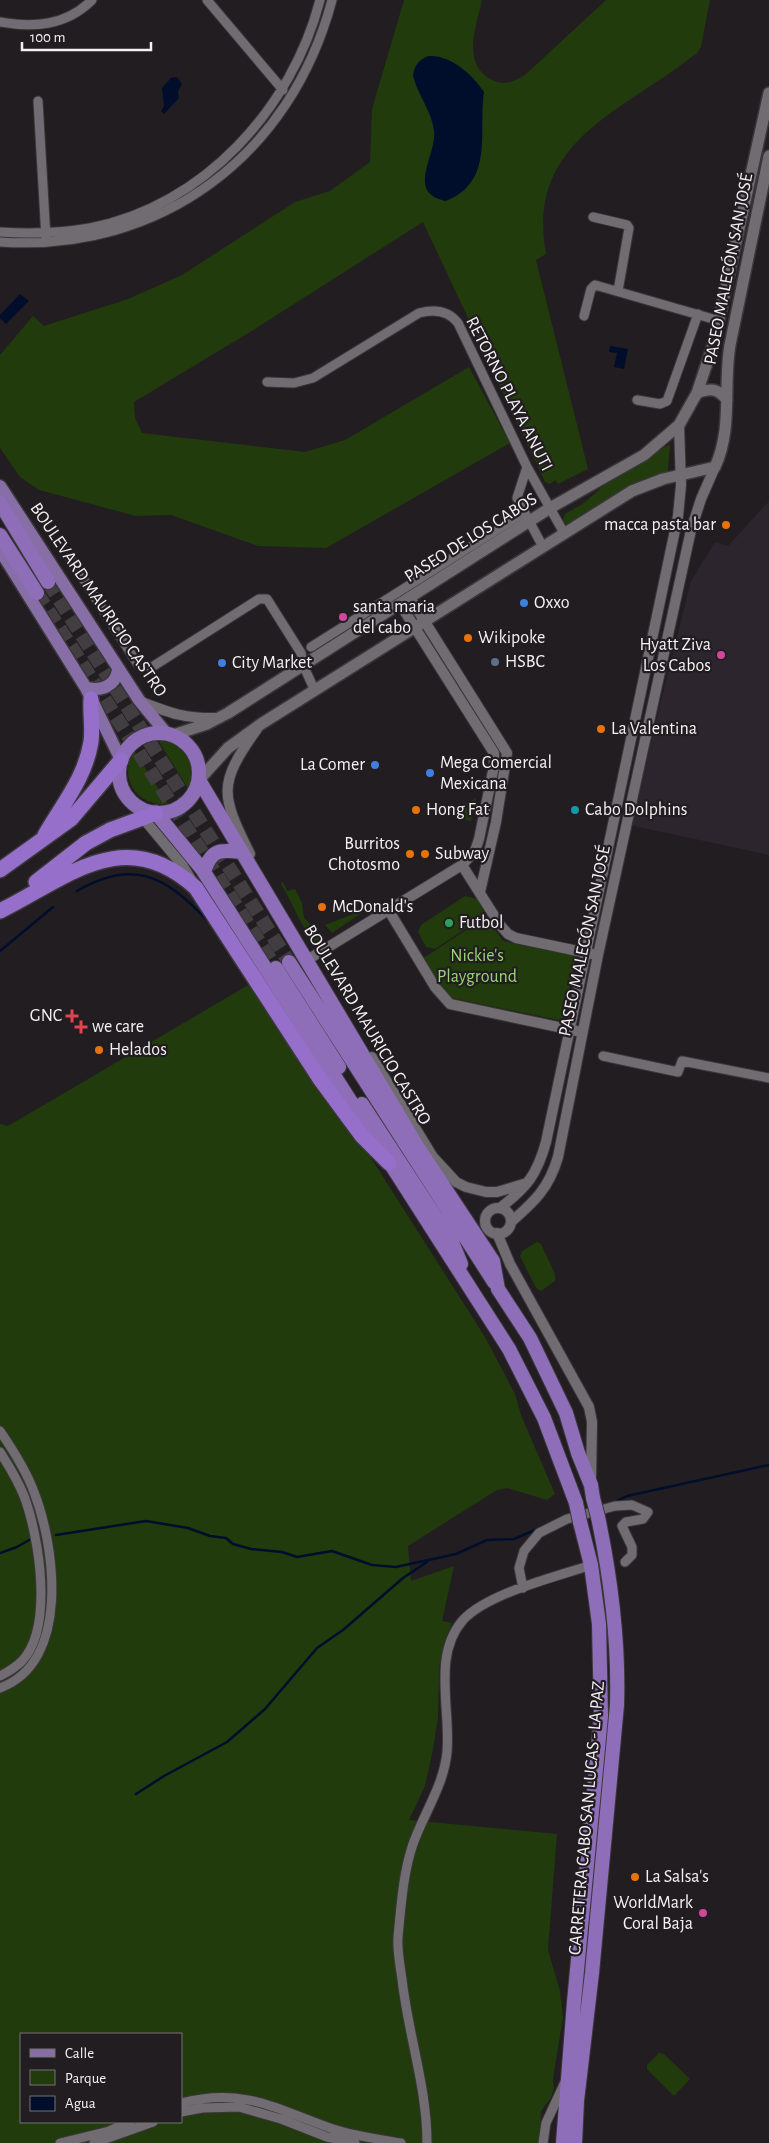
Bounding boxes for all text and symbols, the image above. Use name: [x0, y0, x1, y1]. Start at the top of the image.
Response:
scale bar: [22, 20, 151, 52]
text: 100 m: [30, 30, 65, 45]
street label: PASEO MALECÓN SAN JOSÉ: [699, 171, 756, 366]
street label: RETORNO PLAYA ANUTI: [462, 314, 556, 474]
street label: PASEO DE LOS CABOS: [402, 490, 540, 586]
street label: BOULEVARD MAURICIO CASTRO: [26, 500, 170, 700]
place label: macca pasta bar: [604, 516, 716, 534]
marker: macca pasta bar: [720, 519, 732, 531]
place label: Oxxo: [534, 594, 570, 612]
marker: Oxxo: [518, 597, 530, 609]
place label: santa maria del cabo: [353, 598, 435, 637]
marker: santa maria del cabo: [337, 611, 349, 623]
place label: Wikipoke: [478, 629, 545, 647]
marker: Wikipoke: [462, 632, 474, 644]
place label: Hyatt Ziva Los Cabos: [640, 636, 711, 675]
marker: Hyatt Ziva Los Cabos: [715, 649, 727, 661]
place label: HSBC: [505, 653, 545, 671]
place label: City Market: [232, 654, 312, 672]
marker: HSBC: [489, 656, 501, 668]
marker: City Market: [216, 657, 228, 669]
place label: La Valentina: [611, 720, 697, 738]
marker: La Valentina: [595, 723, 607, 735]
place label: Mega Comercial Mexicana: [440, 754, 552, 793]
place label: La Comer: [300, 756, 365, 774]
marker: La Comer: [369, 759, 381, 771]
marker: Mega Comercial Mexicana: [424, 767, 436, 779]
place label: Hong Fat: [426, 801, 489, 819]
place label: Cabo Dolphins: [585, 801, 687, 819]
marker: Hong Fat: [410, 804, 422, 816]
marker: Cabo Dolphins: [569, 804, 581, 816]
place label: Burritos Chotosmo: [328, 835, 400, 874]
street label: PASEO MALECÓN SAN JOSÉ: [553, 843, 614, 1038]
place label: Subway: [435, 845, 490, 863]
marker: Burritos Chotosmo: [404, 848, 416, 860]
marker: Subway: [419, 848, 431, 860]
place label: McDonald's: [332, 898, 414, 916]
marker: McDonald's: [316, 901, 328, 913]
place label: Futbol: [459, 914, 503, 932]
marker: Futbol: [443, 917, 455, 929]
street label: BOULEVARD MAURICIO CASTRO: [300, 922, 434, 1128]
park label: Nickie's Playground: [437, 947, 517, 986]
place label: GNC: [30, 1007, 62, 1025]
marker: GNC: [66, 1010, 78, 1022]
place label: we care: [92, 1018, 144, 1036]
marker: we care: [74, 1020, 88, 1034]
place label: Helados: [109, 1041, 167, 1059]
marker: Helados: [93, 1044, 105, 1056]
street label: CARRETERA CABO SAN LUCAS - LA PAZ: [566, 1680, 608, 1956]
place label: La Salsa's: [645, 1868, 709, 1886]
marker: La Salsa's: [629, 1871, 641, 1883]
place label: WorldMark Coral Baja: [613, 1894, 694, 1933]
marker: WorldMark Coral Baja: [697, 1907, 709, 1919]
legend: [20, 2033, 182, 2123]
text: Calle: [65, 2046, 94, 2061]
text: Parque: [65, 2071, 106, 2086]
text: Agua: [65, 2096, 96, 2111]

